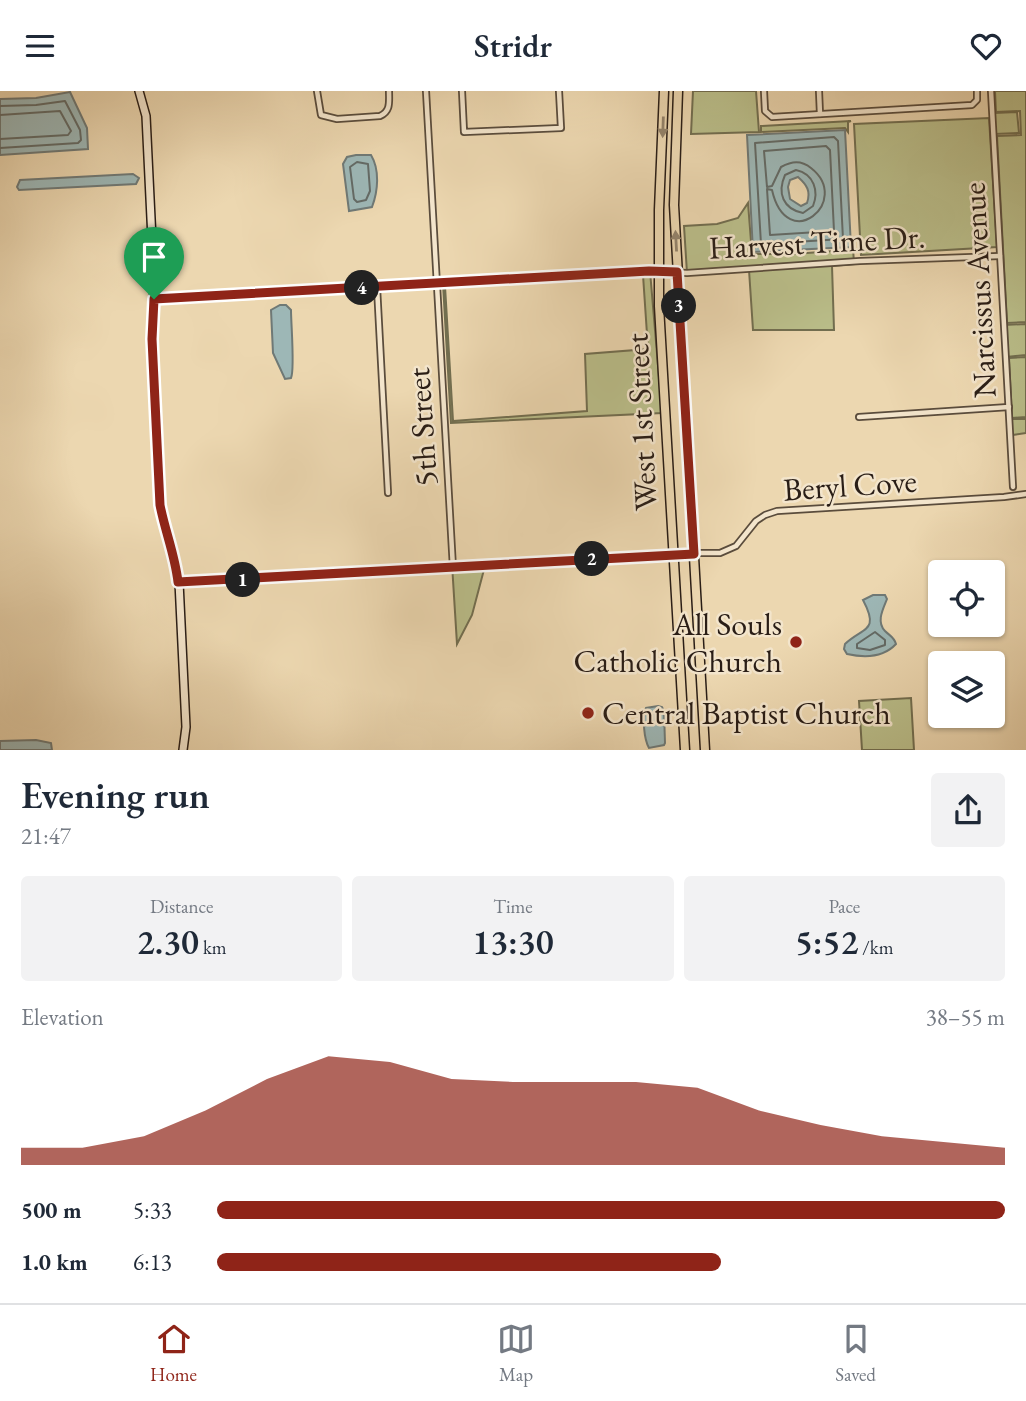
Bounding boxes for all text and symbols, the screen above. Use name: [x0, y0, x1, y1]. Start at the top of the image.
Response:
text: Stridr: [474, 25, 552, 67]
icon: menu: [21, 27, 59, 65]
icon: heart: [967, 27, 1005, 65]
one-way arrow: [657, 116, 668, 138]
street label: Narcissus Avenue: [952, 181, 1006, 399]
street label: Harvest Time Dr.: [708, 215, 926, 269]
pin: [124, 227, 184, 299]
one-way arrow: [670, 230, 681, 252]
icon: arrive: [135, 238, 173, 276]
pin: 4: [344, 271, 380, 305]
text: 4: [356, 275, 367, 300]
pin: 3: [662, 289, 696, 323]
text: 3: [673, 293, 684, 318]
street label: West 1st Street: [615, 332, 667, 512]
street label: 5th Street: [397, 366, 447, 488]
street label: Beryl Cove: [782, 459, 918, 511]
pin: 2: [574, 541, 610, 577]
text: 2: [586, 546, 597, 571]
map controls: [928, 560, 1005, 728]
button: locate: [928, 560, 1005, 637]
pin: 1: [226, 563, 260, 597]
text: 1: [237, 567, 248, 592]
place label: All Souls Catholic Church: [573, 603, 782, 682]
marker: All Souls Catholic Church: [788, 634, 804, 650]
button: layers: [928, 651, 1005, 728]
place label: Central Baptist Church: [602, 692, 891, 734]
marker: Central Baptist Church: [580, 705, 596, 721]
text: Evening run: [21, 770, 210, 819]
button: share: [931, 773, 1005, 847]
text: 21:47: [21, 821, 71, 851]
text: Distance: [150, 894, 213, 919]
text: Time: [493, 894, 533, 919]
text: Pace: [828, 894, 860, 919]
text: 2.30: [137, 919, 199, 964]
text: 13:30: [472, 919, 554, 964]
text: 5:52: [795, 919, 858, 964]
text: km: [199, 935, 227, 960]
text: /km: [858, 935, 894, 960]
text: Elevation: [21, 1002, 104, 1032]
text: 38–55 m: [926, 1002, 1005, 1032]
text: 500 m: [21, 1195, 82, 1225]
text: 5:33: [133, 1195, 172, 1225]
text: 1.0 km: [21, 1247, 88, 1277]
text: 6:13: [133, 1247, 172, 1277]
tab: Home: [150, 1320, 197, 1387]
tab: Map: [497, 1320, 535, 1387]
tab: Saved: [835, 1320, 876, 1387]

